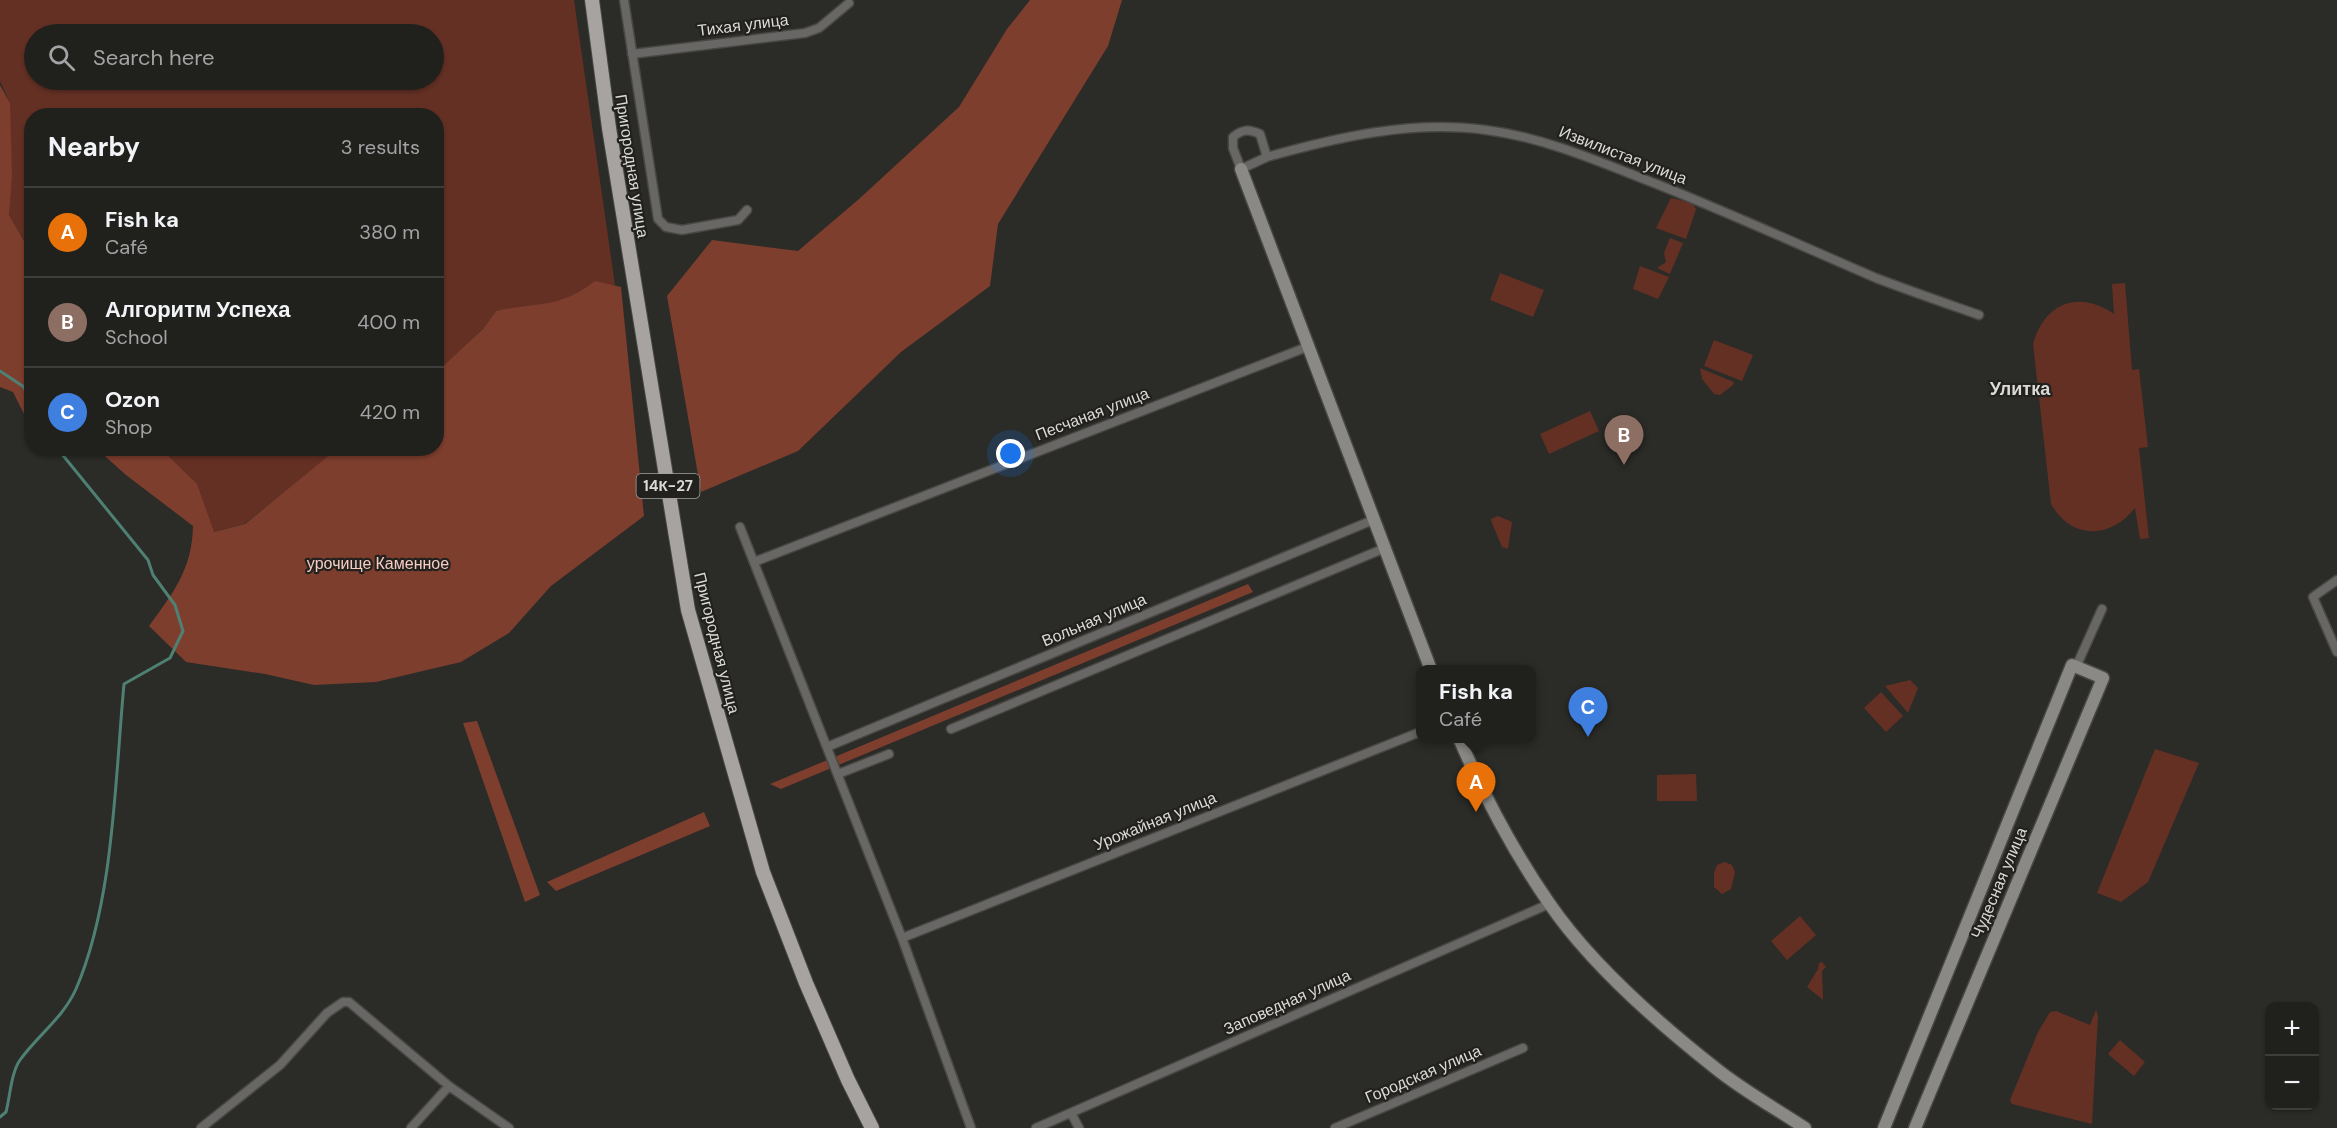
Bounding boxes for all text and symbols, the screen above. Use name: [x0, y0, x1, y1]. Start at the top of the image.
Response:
street label: Тихая улица: [696, 9, 790, 41]
search box: [24, 24, 444, 90]
icon: search: [45, 41, 78, 74]
text: Search here: [93, 43, 214, 72]
street label: Пригородная улица: [610, 93, 654, 239]
street label: Извилистая улица: [1556, 121, 1690, 189]
text: Nearby: [48, 130, 140, 164]
text: 3 results: [341, 134, 420, 160]
text: Fish ka: [105, 205, 179, 234]
text: A: [60, 219, 75, 245]
text: 380 m: [359, 219, 420, 245]
text: Café: [105, 234, 148, 260]
text: Алгоритм Успеха: [105, 295, 291, 324]
text: B: [61, 309, 74, 335]
text: 400 m: [357, 309, 420, 335]
text: School: [105, 324, 168, 350]
district label: Улитка: [1990, 377, 2051, 401]
street label: Песчаная улица: [1032, 383, 1152, 445]
text: Ozon: [105, 385, 160, 414]
text: C: [60, 399, 75, 425]
text: 420 m: [360, 399, 420, 425]
text: Shop: [105, 414, 152, 440]
pin: B: [1604, 416, 1644, 465]
your location: [996, 439, 1025, 468]
road number: 14К-27: [636, 474, 700, 498]
park label: урочище Каменное: [307, 553, 449, 574]
street label: Пригородная улица: [689, 570, 745, 716]
street label: Вольная улица: [1039, 589, 1150, 651]
popup: [1416, 665, 1536, 743]
text: Fish ka: [1439, 677, 1513, 706]
pin: C: [1568, 688, 1608, 737]
text: Café: [1439, 706, 1482, 732]
pin: A: [1456, 762, 1496, 812]
street label: Урожайная улица: [1091, 787, 1219, 855]
street label: Чудесная улица: [1966, 824, 2032, 942]
street label: Заповедная улица: [1220, 965, 1354, 1039]
map controls: [2265, 1002, 2319, 1110]
button: +: [2265, 1002, 2319, 1056]
street label: Городская улица: [1362, 1040, 1484, 1108]
button: −: [2265, 1056, 2319, 1110]

